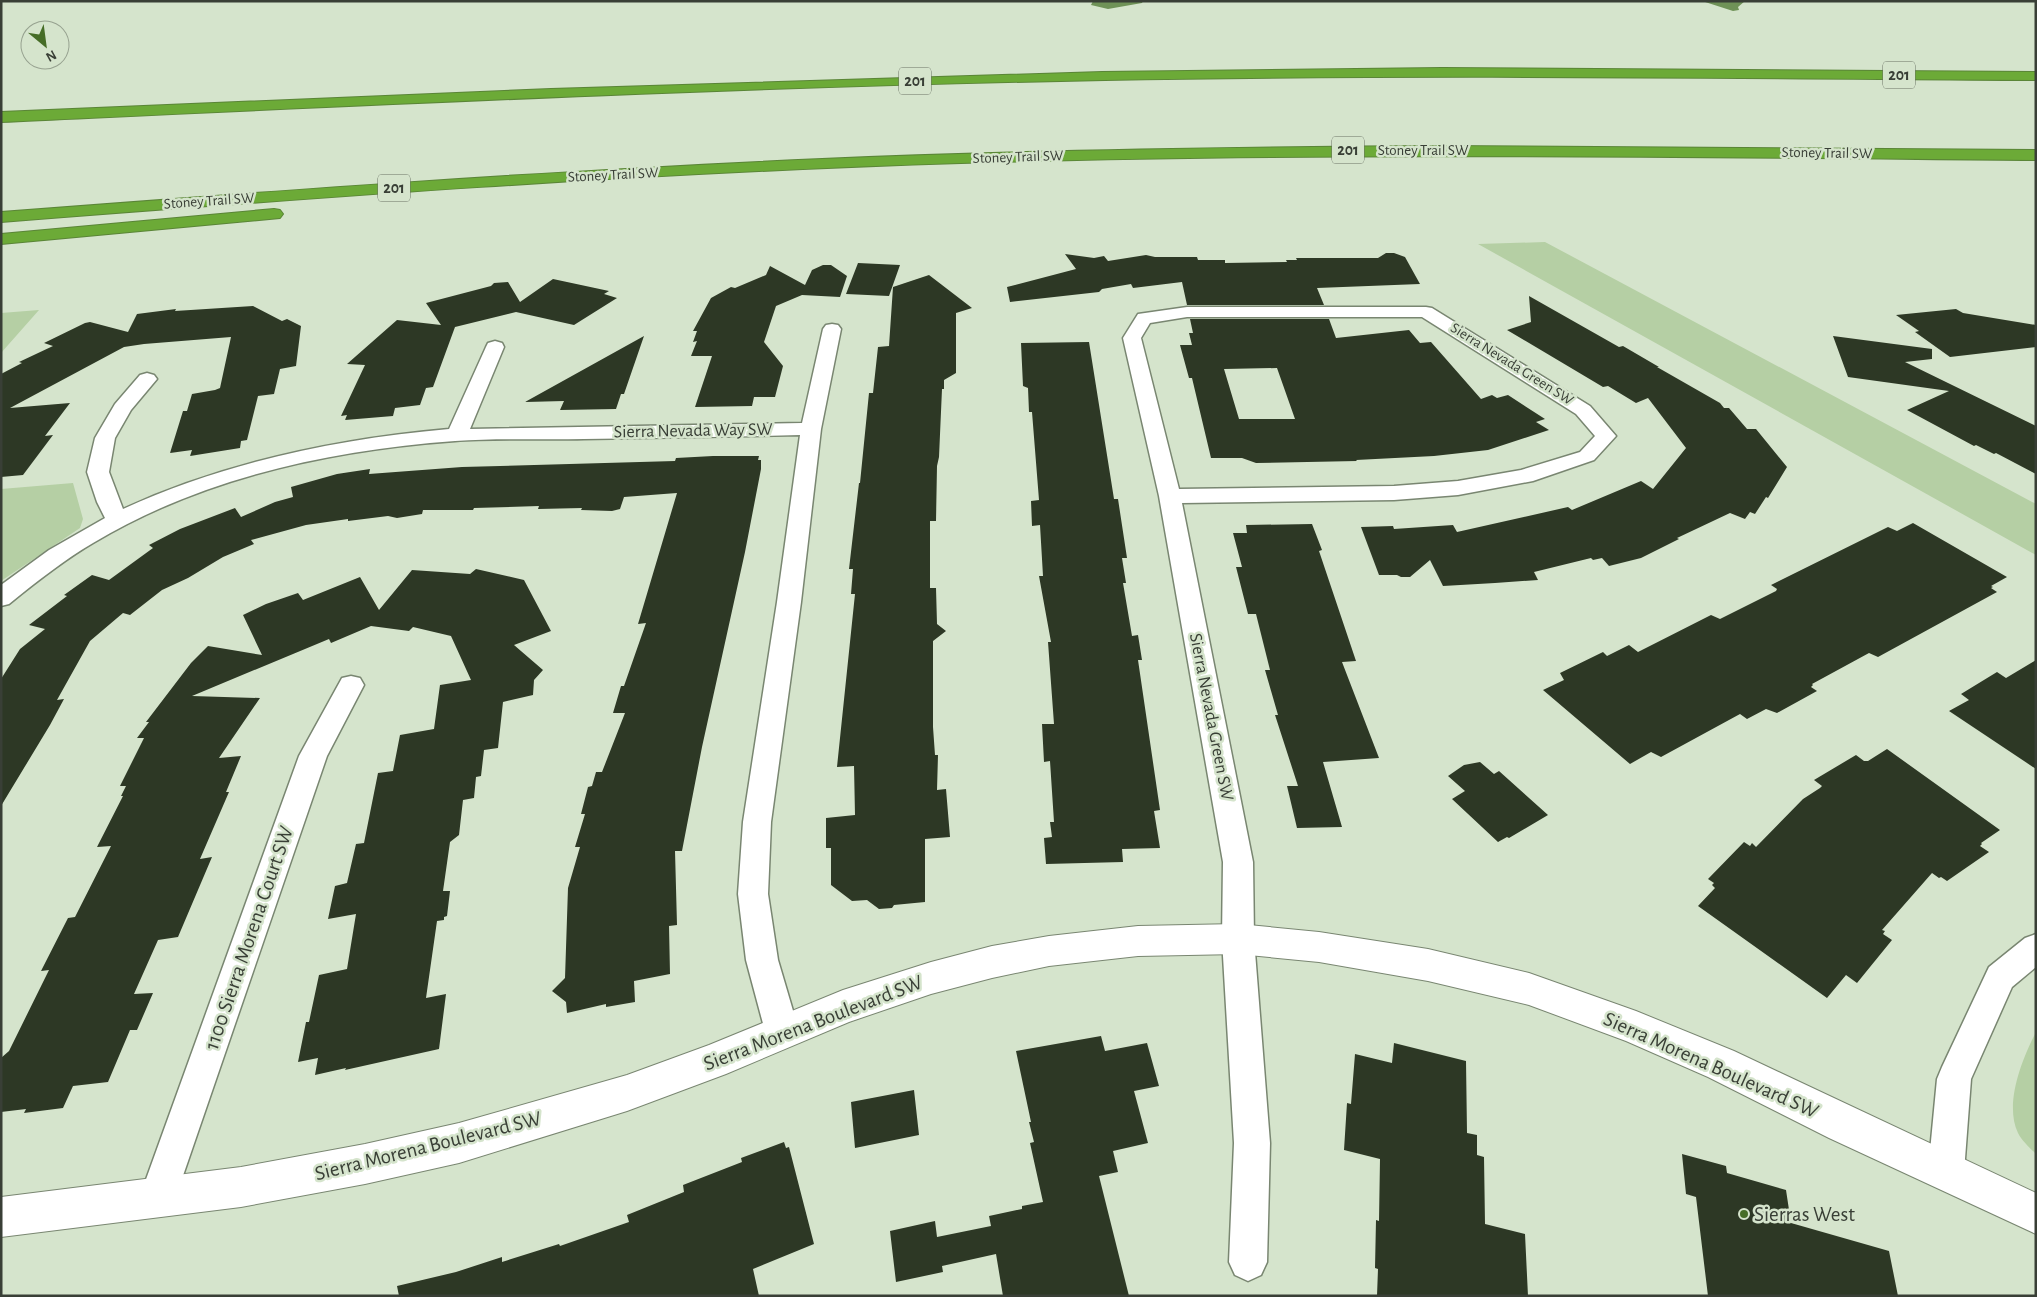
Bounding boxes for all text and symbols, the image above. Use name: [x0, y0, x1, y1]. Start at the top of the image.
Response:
north arrow: [20, 20, 70, 70]
text: N: [43, 47, 58, 64]
road number: 201: [1883, 62, 1915, 88]
road number: 201: [899, 68, 931, 94]
road number: 201: [1332, 136, 1364, 164]
street label: Stoney Trail SW: [1378, 143, 1469, 158]
street label: Stoney Trail SW: [1782, 145, 1873, 161]
street label: Stoney Trail SW: [972, 148, 1064, 166]
street label: Stoney Trail SW: [567, 165, 659, 185]
road number: 201: [378, 174, 410, 202]
street label: Stoney Trail SW: [163, 190, 255, 212]
street label: Sierra Nevada Green SW: [1448, 320, 1577, 408]
street label: Sierra Nevada Way SW: [613, 421, 773, 441]
street label: Sierra Nevada Green SW: [1186, 632, 1236, 802]
street label: 1100 Sierra Morena Court SW: [201, 823, 297, 1052]
street label: Sierra Morena Boulevard SW: [701, 971, 926, 1074]
street label: Sierra Morena Boulevard SW: [1600, 1008, 1822, 1122]
street label: Sierra Morena Boulevard SW: [313, 1108, 544, 1184]
place label: Sierras West: [1754, 1204, 1855, 1225]
marker: Sierras West: [1738, 1208, 1750, 1220]

